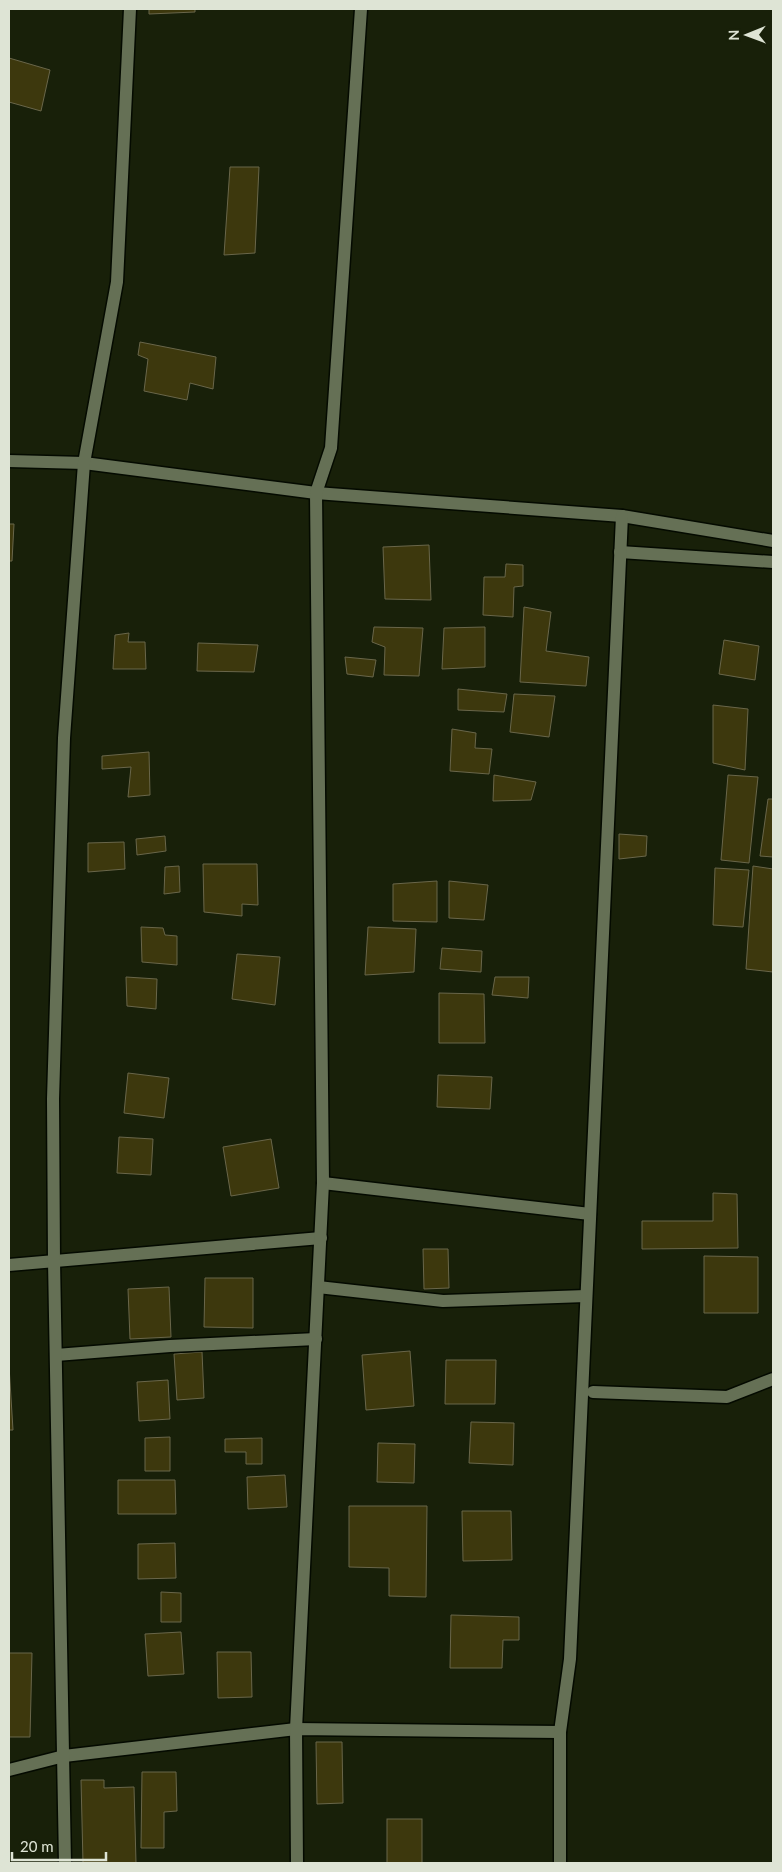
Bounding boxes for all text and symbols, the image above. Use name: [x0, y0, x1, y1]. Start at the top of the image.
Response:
north arrow: [722, 10, 772, 60]
text: N: [725, 30, 742, 41]
scale bar: [12, 1830, 106, 1862]
text: 20 m: [20, 1837, 54, 1855]

